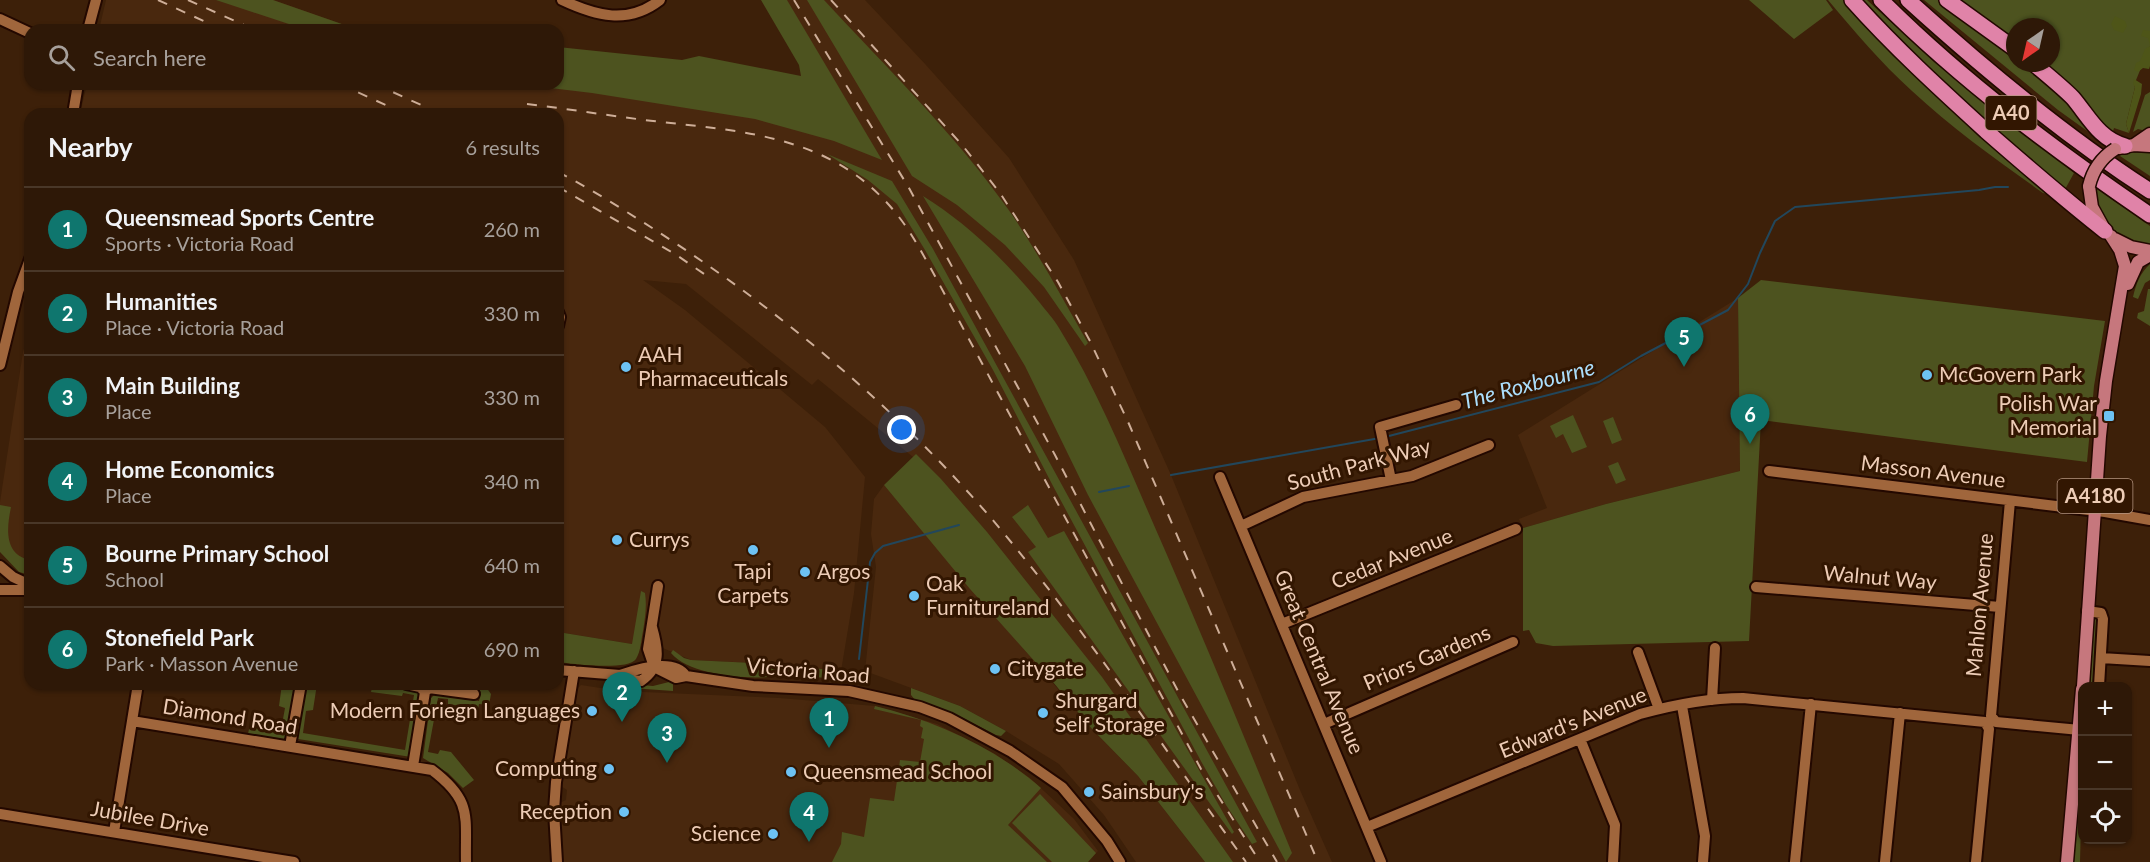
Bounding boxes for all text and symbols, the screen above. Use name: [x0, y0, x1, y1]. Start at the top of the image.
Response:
north arrow: [2006, 18, 2060, 72]
search box: [24, 24, 564, 90]
icon: search: [45, 41, 78, 74]
text: Search here: [93, 44, 206, 71]
road number: A40: [1986, 96, 2036, 130]
text: Nearby: [48, 131, 133, 163]
text: 6 results: [465, 135, 540, 159]
text: Queensmead Sports Centre: [105, 204, 374, 231]
text: 1: [62, 217, 73, 241]
text: 260 m: [484, 217, 540, 241]
text: Sports · Victoria Road: [105, 231, 294, 255]
text: Humanities: [105, 288, 217, 315]
text: 2: [62, 301, 73, 325]
text: 330 m: [484, 301, 540, 325]
text: Place · Victoria Road: [105, 315, 284, 339]
pin: 5: [1664, 318, 1704, 367]
place label: AAH Pharmaceuticals: [638, 341, 788, 390]
water label: The Roxbourne: [1458, 353, 1597, 414]
marker: AAH Pharmaceuticals: [619, 360, 633, 374]
place label: McGovern Park: [1939, 361, 2083, 386]
marker: McGovern Park: [1920, 368, 1934, 382]
text: Main Building: [105, 372, 240, 399]
text: 3: [62, 385, 73, 409]
text: 330 m: [484, 385, 540, 409]
place label: Polish War Memorial: [1998, 390, 2097, 439]
pin: 6: [1730, 394, 1770, 444]
text: Place: [105, 399, 152, 423]
marker: Polish War Memorial: [2102, 409, 2116, 423]
your location: [887, 415, 916, 444]
street label: South Park Way: [1284, 432, 1433, 495]
street label: Masson Avenue: [1859, 449, 2007, 492]
text: Home Economics: [105, 456, 274, 483]
text: 4: [62, 469, 73, 493]
text: 340 m: [484, 469, 540, 493]
road number: A4180: [2058, 479, 2132, 513]
text: Place: [105, 483, 152, 507]
street label: Cedar Avenue: [1327, 522, 1456, 593]
place label: Currys: [629, 526, 690, 551]
street label: Mahlon Avenue: [1960, 532, 1997, 678]
marker: Currys: [610, 533, 624, 547]
text: Bourne Primary School: [105, 540, 329, 567]
marker: Tapi Carpets: [746, 543, 760, 557]
text: 5: [62, 553, 73, 577]
text: 640 m: [484, 553, 540, 577]
place label: Tapi Carpets: [717, 558, 789, 607]
place label: Argos: [817, 558, 870, 583]
street label: Walnut Way: [1822, 559, 1938, 594]
marker: Argos: [798, 565, 812, 579]
street label: Great Central Avenue: [1270, 566, 1371, 757]
text: School: [105, 567, 164, 591]
place label: Oak Furnitureland: [926, 570, 1050, 619]
marker: Oak Furnitureland: [907, 589, 921, 603]
street label: Priors Gardens: [1359, 619, 1494, 695]
text: Stonefield Park: [105, 624, 254, 651]
text: 6: [62, 637, 73, 661]
text: 690 m: [484, 637, 540, 661]
text: Park · Masson Avenue: [105, 651, 298, 675]
street label: Victoria Road: [745, 652, 871, 687]
place label: Citygate: [1007, 655, 1084, 680]
marker: Citygate: [988, 662, 1002, 676]
pin: 2: [602, 672, 642, 722]
street label: Edward's Avenue: [1495, 681, 1650, 763]
map controls: [2078, 682, 2132, 844]
button: +: [2078, 682, 2132, 736]
place label: Shurgard Self Storage: [1055, 687, 1165, 736]
street label: Diamond Road: [161, 693, 299, 738]
place label: Modern Foriegn Languages: [330, 697, 580, 722]
pin: 1: [810, 698, 848, 748]
marker: Modern Foriegn Languages: [585, 704, 599, 718]
marker: Shurgard Self Storage: [1036, 706, 1050, 720]
pin: 3: [648, 714, 686, 763]
button: −: [2078, 736, 2132, 790]
place label: Computing: [495, 755, 597, 780]
place label: Queensmead School: [803, 758, 992, 783]
marker: Computing: [602, 762, 616, 776]
marker: Queensmead School: [784, 765, 798, 779]
place label: Sainsbury's: [1101, 778, 1204, 803]
marker: Sainsbury's: [1082, 785, 1096, 799]
button: locate: [2078, 790, 2132, 844]
pin: 4: [790, 792, 828, 842]
street label: Jubilee Drive: [89, 795, 211, 840]
place label: Reception: [519, 798, 612, 823]
marker: Reception: [617, 805, 631, 819]
place label: Science: [691, 820, 761, 845]
marker: Science: [766, 827, 780, 841]

